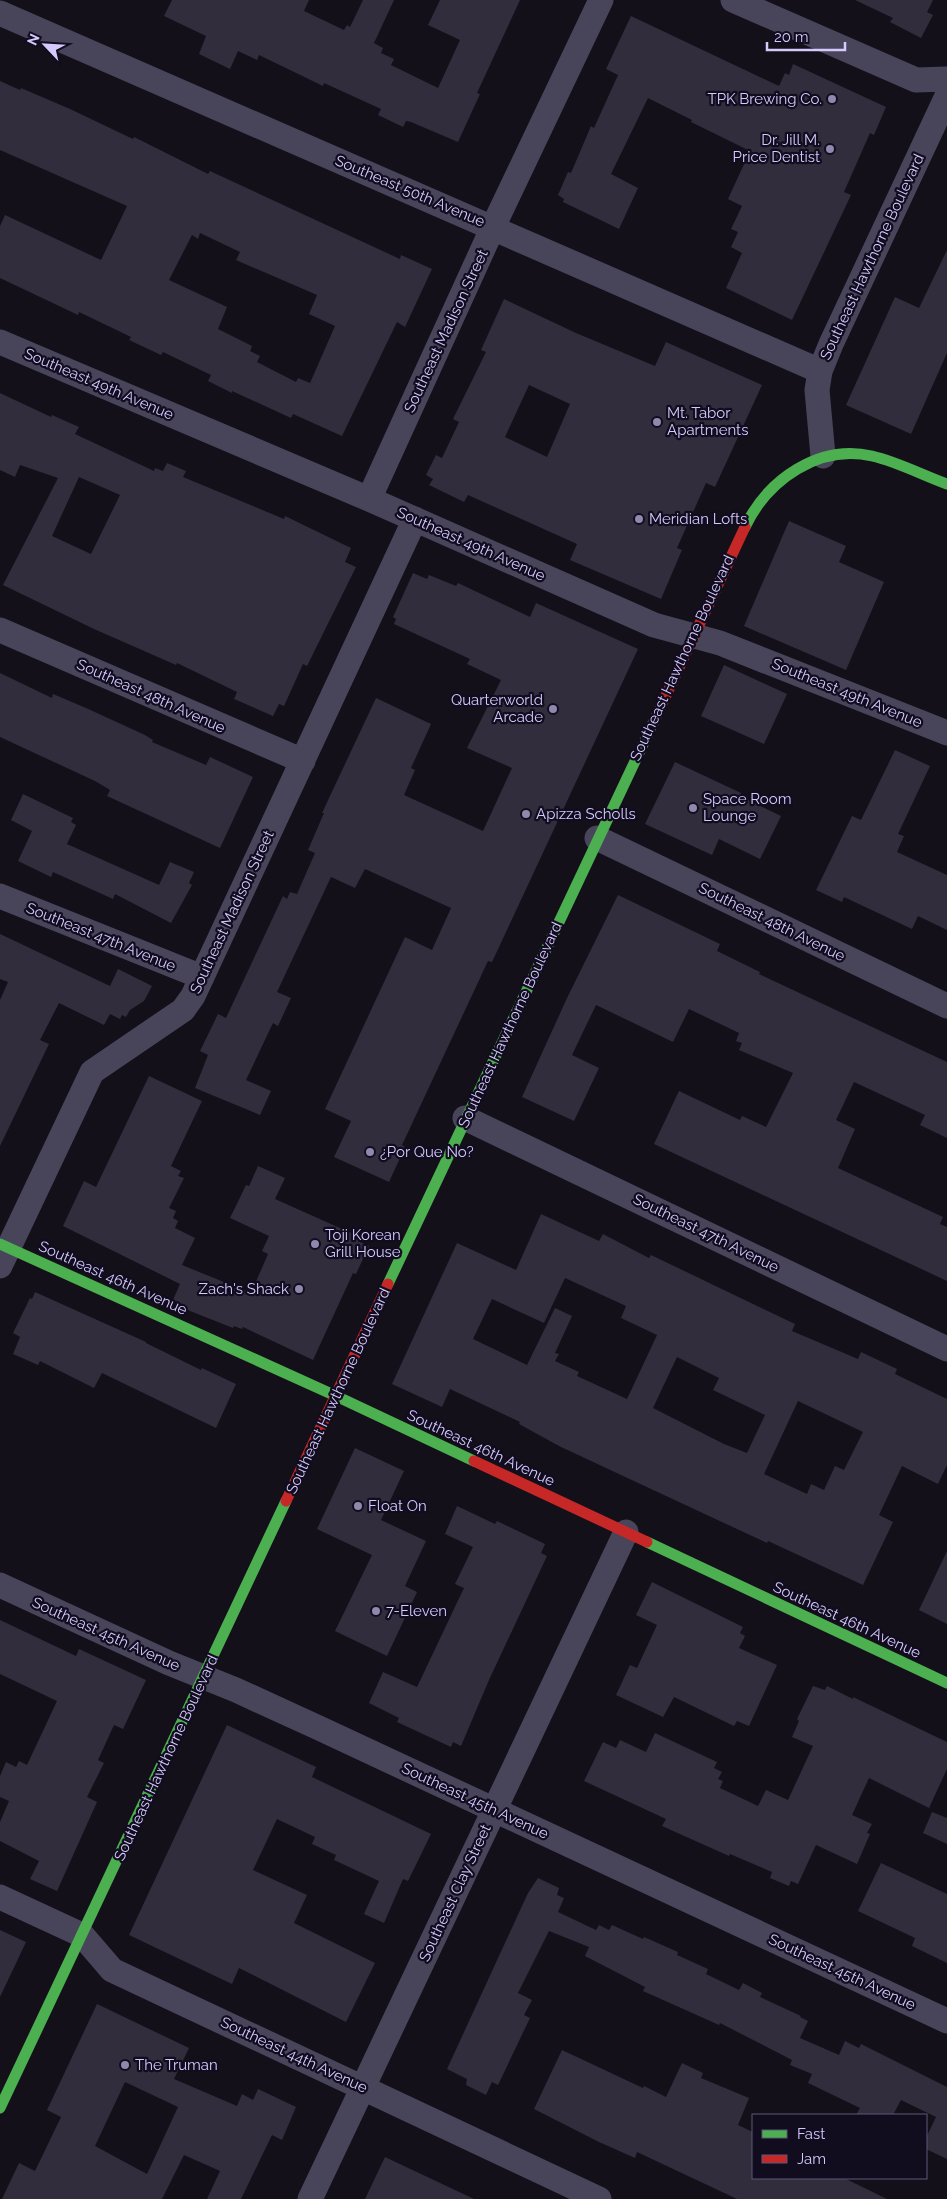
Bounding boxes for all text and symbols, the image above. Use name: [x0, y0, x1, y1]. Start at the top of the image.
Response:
north arrow: [20, 20, 70, 70]
scale bar: [767, 20, 844, 52]
text: 20 m: [774, 28, 809, 46]
text: N: [24, 31, 43, 48]
place label: TPK Brewing Co.: [708, 90, 822, 108]
marker: TPK Brewing Co.: [826, 93, 838, 105]
place label: Dr. Jill M. Price Dentist: [733, 131, 820, 166]
marker: Dr. Jill M. Price Dentist: [824, 143, 836, 155]
street label: Southeast 50th Avenue: [332, 151, 488, 231]
street label: Southeast Hawthorne Boulevard: [816, 151, 928, 363]
street label: Southeast Madison Street: [400, 247, 492, 415]
street label: Southeast 49th Avenue: [22, 344, 177, 424]
place label: Mt. Tabor Apartments: [667, 404, 748, 439]
marker: Mt. Tabor Apartments: [651, 416, 663, 428]
street label: Southeast 49th Avenue: [394, 503, 548, 585]
place label: Meridian Lofts: [649, 510, 747, 528]
marker: Meridian Lofts: [633, 513, 645, 525]
street label: Southeast Hawthorne Boulevard: [626, 552, 738, 764]
street label: Southeast 48th Avenue: [74, 655, 228, 737]
street label: Southeast 49th Avenue: [769, 655, 925, 731]
place label: Quarterworld Arcade: [451, 691, 543, 726]
marker: Quarterworld Arcade: [547, 703, 559, 715]
place label: Space Room Lounge: [703, 790, 792, 825]
marker: Space Room Lounge: [687, 802, 699, 814]
place label: Apizza Scholls: [536, 805, 636, 823]
marker: Apizza Scholls: [520, 808, 532, 820]
street label: Southeast Madison Street: [186, 828, 278, 996]
street label: Southeast 48th Avenue: [696, 879, 848, 965]
street label: Southeast 47th Avenue: [24, 899, 179, 975]
street label: Southeast Hawthorne Boulevard: [454, 919, 566, 1131]
place label: ¿Por Que No?: [380, 1143, 474, 1161]
marker: ¿Por Que No?: [364, 1146, 376, 1158]
street label: Southeast 47th Avenue: [630, 1190, 782, 1276]
place label: Toji Korean Grill House: [325, 1226, 401, 1261]
street label: Southeast 46th Avenue: [36, 1237, 190, 1319]
marker: Toji Korean Grill House: [309, 1238, 321, 1250]
place label: Zach's Shack: [199, 1280, 289, 1298]
marker: Zach's Shack: [293, 1283, 305, 1295]
street label: Southeast Hawthorne Boulevard: [282, 1285, 394, 1497]
street label: Southeast 46th Avenue: [404, 1406, 558, 1490]
place label: Float On: [368, 1497, 427, 1515]
marker: Float On: [352, 1500, 364, 1512]
street label: Southeast 46th Avenue: [770, 1578, 924, 1662]
street label: Southeast 45th Avenue: [29, 1593, 183, 1675]
place label: 7-Eleven: [386, 1602, 447, 1620]
marker: 7-Eleven: [370, 1605, 382, 1617]
street label: Southeast Hawthorne Boulevard: [110, 1652, 222, 1864]
street label: Southeast 45th Avenue: [399, 1759, 551, 1843]
street label: Southeast Clay Street: [415, 1822, 495, 1964]
street label: Southeast 45th Avenue: [766, 1930, 918, 2014]
street label: Southeast 44th Avenue: [218, 2013, 370, 2097]
place label: The Truman: [135, 2056, 218, 2074]
marker: The Truman: [119, 2059, 131, 2071]
legend: [752, 2114, 927, 2179]
text: Fast: [797, 2125, 825, 2143]
text: Jam: [797, 2150, 826, 2168]

